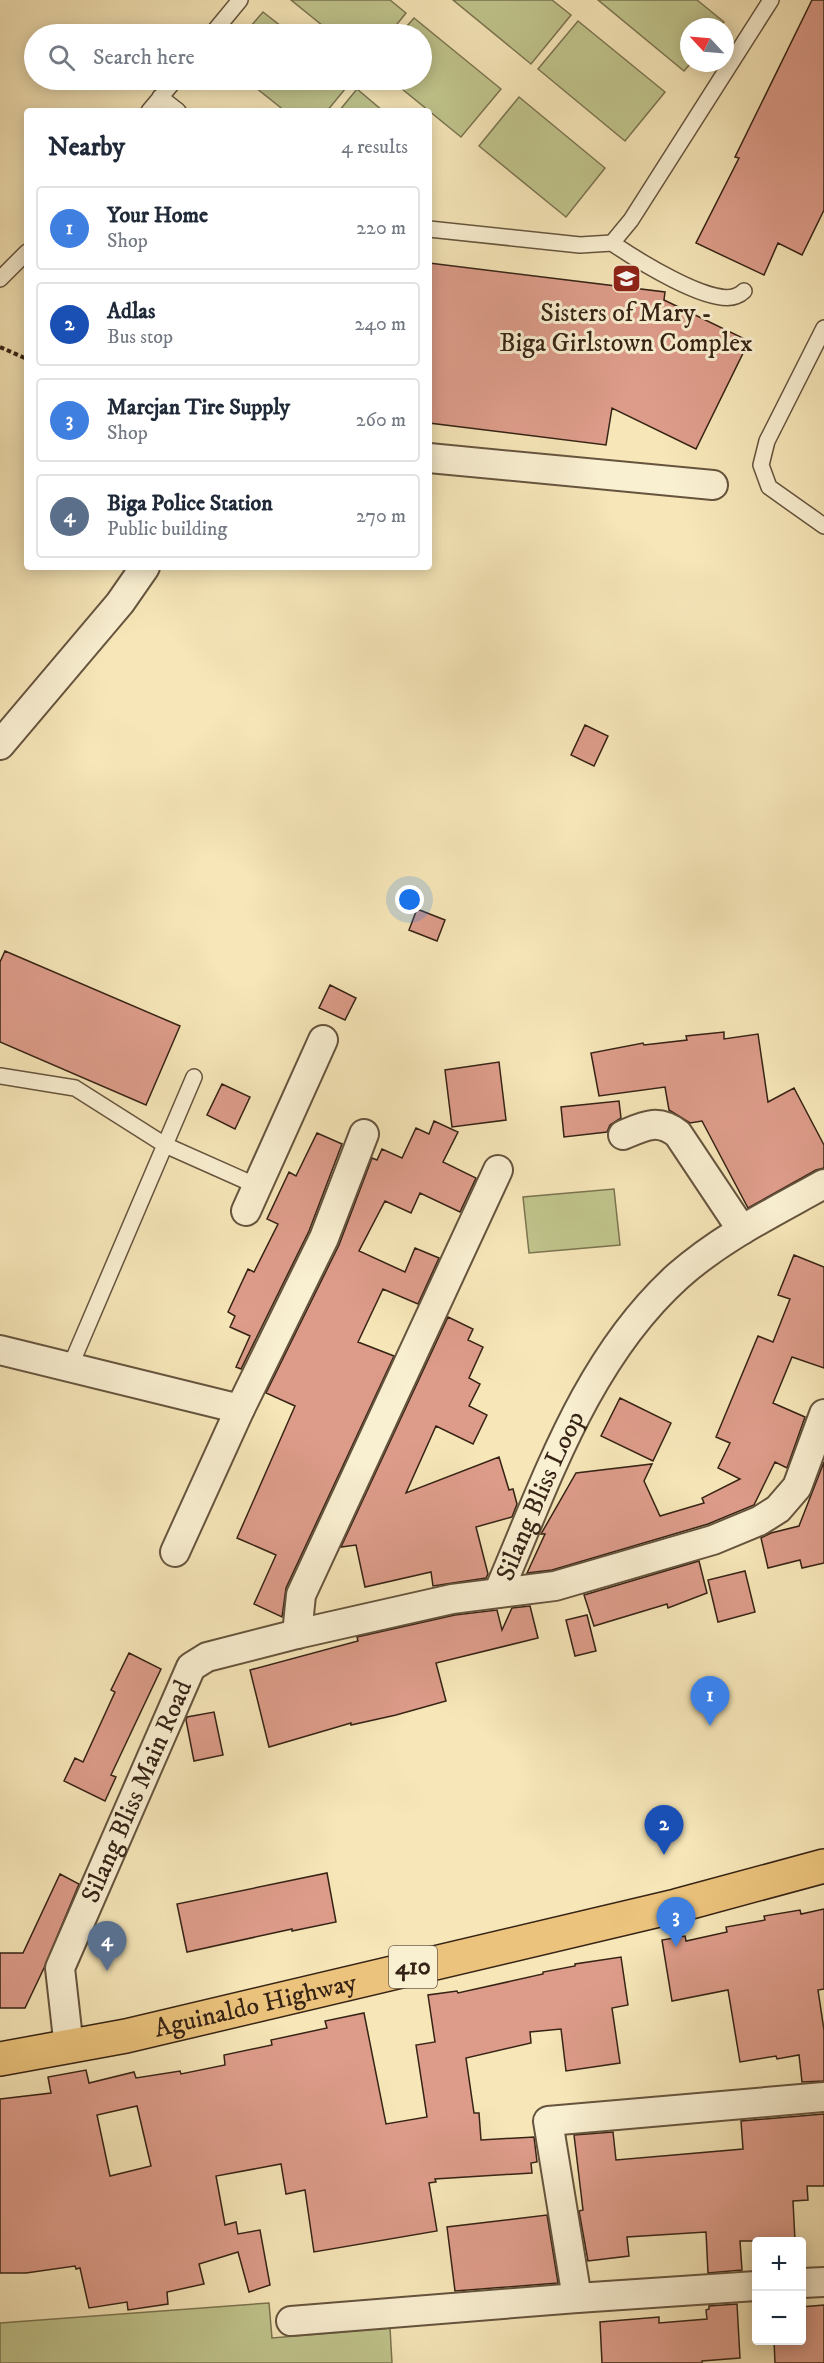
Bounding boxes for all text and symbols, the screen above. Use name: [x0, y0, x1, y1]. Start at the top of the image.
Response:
north arrow: [680, 18, 734, 72]
search box: [24, 24, 432, 90]
icon: search: [45, 41, 78, 74]
text: Search here: [93, 44, 195, 71]
text: Nearby: [48, 131, 125, 164]
text: 4 results: [341, 135, 408, 160]
text: Your Home: [107, 202, 208, 229]
text: 1: [66, 216, 73, 241]
text: 220 m: [356, 216, 406, 241]
text: Shop: [107, 229, 148, 254]
school or university icon: Sisters of Mary - Biga Girlstown Complex: [610, 263, 642, 295]
place label: Sisters of Mary - Biga Girlstown Complex: [499, 297, 753, 360]
text: Adlas: [107, 298, 155, 325]
text: 2: [65, 312, 74, 337]
text: 240 m: [355, 312, 406, 337]
text: Bus stop: [107, 325, 173, 350]
text: Marcjan Tire Supply: [107, 394, 290, 421]
text: 3: [66, 408, 73, 433]
text: 260 m: [356, 408, 406, 433]
text: Shop: [107, 421, 148, 446]
text: Biga Police Station: [107, 490, 273, 517]
text: 4: [64, 504, 75, 529]
text: 270 m: [356, 504, 406, 529]
text: Public building: [107, 517, 227, 542]
your location: [395, 885, 424, 914]
street label: Silang Bliss Loop: [489, 1405, 592, 1586]
street label: Silang Bliss Main Road: [74, 1675, 200, 1908]
pin: 1: [690, 1676, 730, 1726]
pin: 2: [644, 1806, 684, 1855]
pin: 3: [656, 1898, 696, 1947]
pin: 4: [88, 1922, 126, 1971]
road number: 410: [389, 1946, 437, 1988]
street label: Aguinaldo Highway: [151, 1965, 360, 2045]
map controls: [752, 2237, 806, 2345]
button: +: [752, 2237, 806, 2291]
button: −: [752, 2291, 806, 2345]

